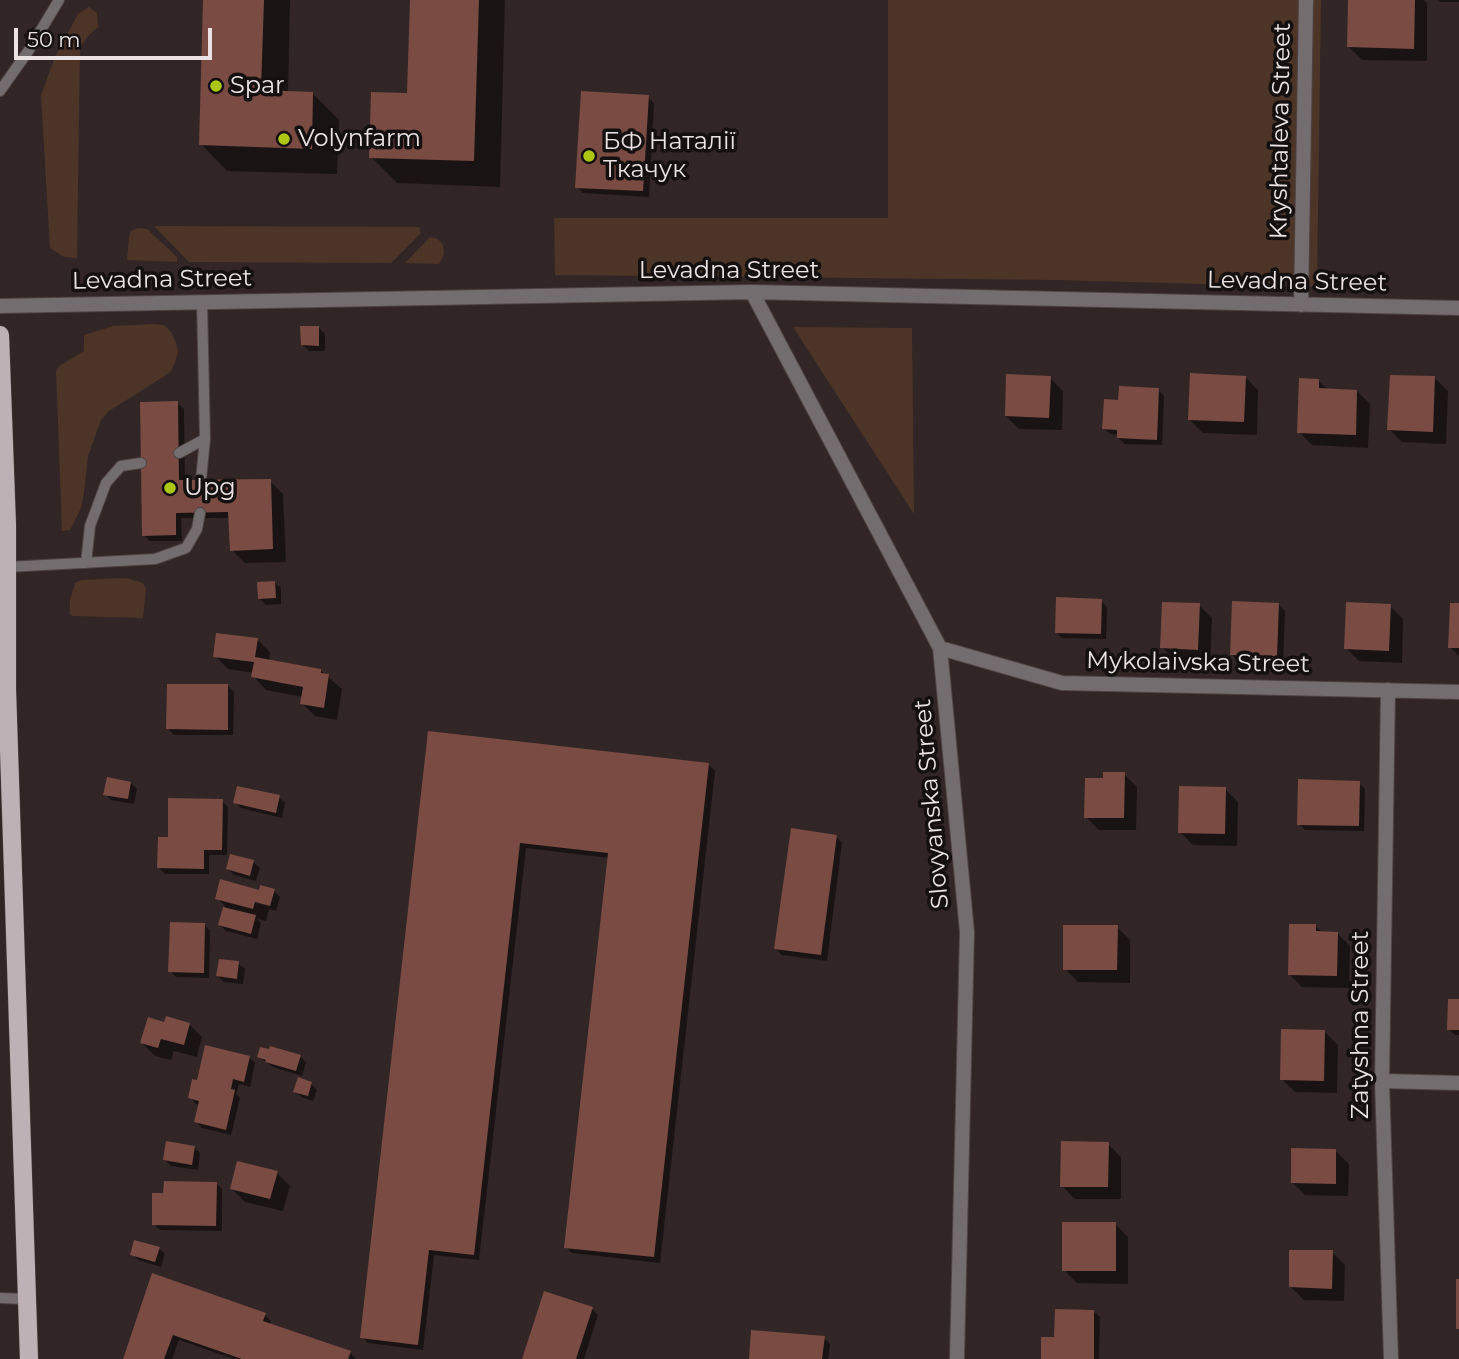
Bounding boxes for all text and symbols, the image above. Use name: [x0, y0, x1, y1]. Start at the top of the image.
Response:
scale bar: [18, 14, 215, 58]
street label: Kryshtaleva Street: [1265, 22, 1297, 240]
text: 50 m: [27, 27, 81, 52]
place label: Spar: [230, 72, 285, 100]
marker: Spar: [208, 78, 224, 94]
place label: Volynfarm: [298, 125, 421, 153]
place label: БФ Наталії Ткачук: [603, 128, 736, 184]
marker: Volynfarm: [276, 131, 292, 147]
marker: БФ Наталії Ткачук: [581, 148, 597, 164]
street label: Levadna Street: [639, 257, 819, 285]
street label: Levadna Street: [72, 264, 252, 296]
street label: Levadna Street: [1207, 266, 1387, 298]
place label: Upg: [184, 474, 236, 502]
marker: Upg: [162, 480, 178, 496]
street label: Mykolaivska Street: [1086, 647, 1310, 679]
street label: Slovyanska Street: [908, 698, 956, 910]
street label: Zatyshna Street: [1347, 931, 1375, 1119]

